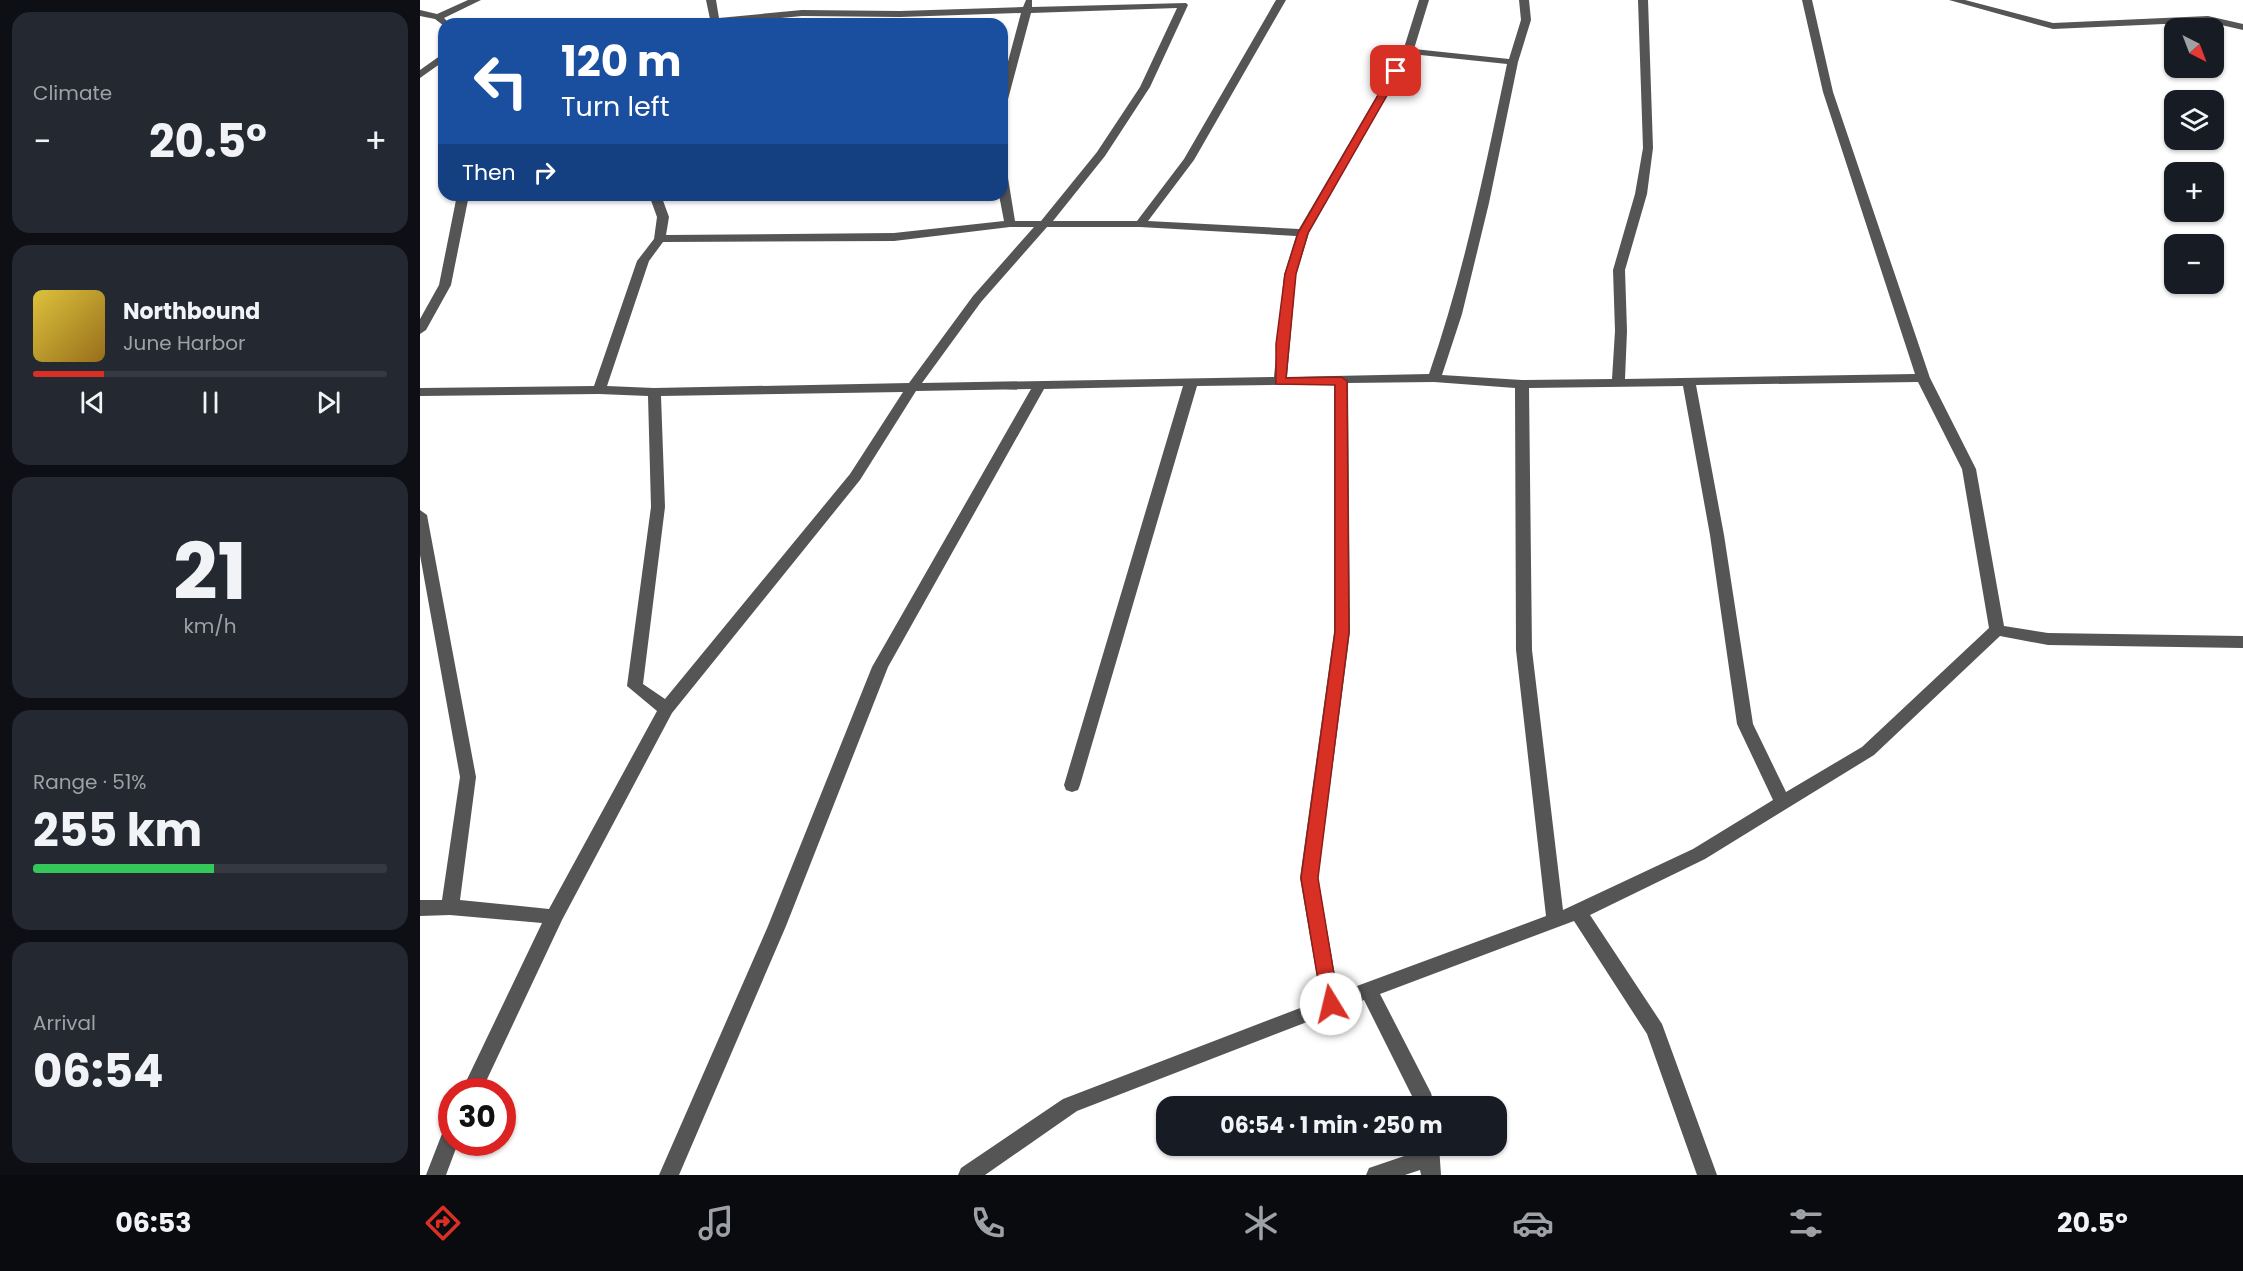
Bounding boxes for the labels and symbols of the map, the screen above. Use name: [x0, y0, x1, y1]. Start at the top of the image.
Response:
north arrow: [2164, 18, 2224, 78]
pin: [1370, 45, 1421, 96]
position arrow: [1299, 972, 1363, 1036]
speed limit sign: 30: [438, 1078, 516, 1156]

